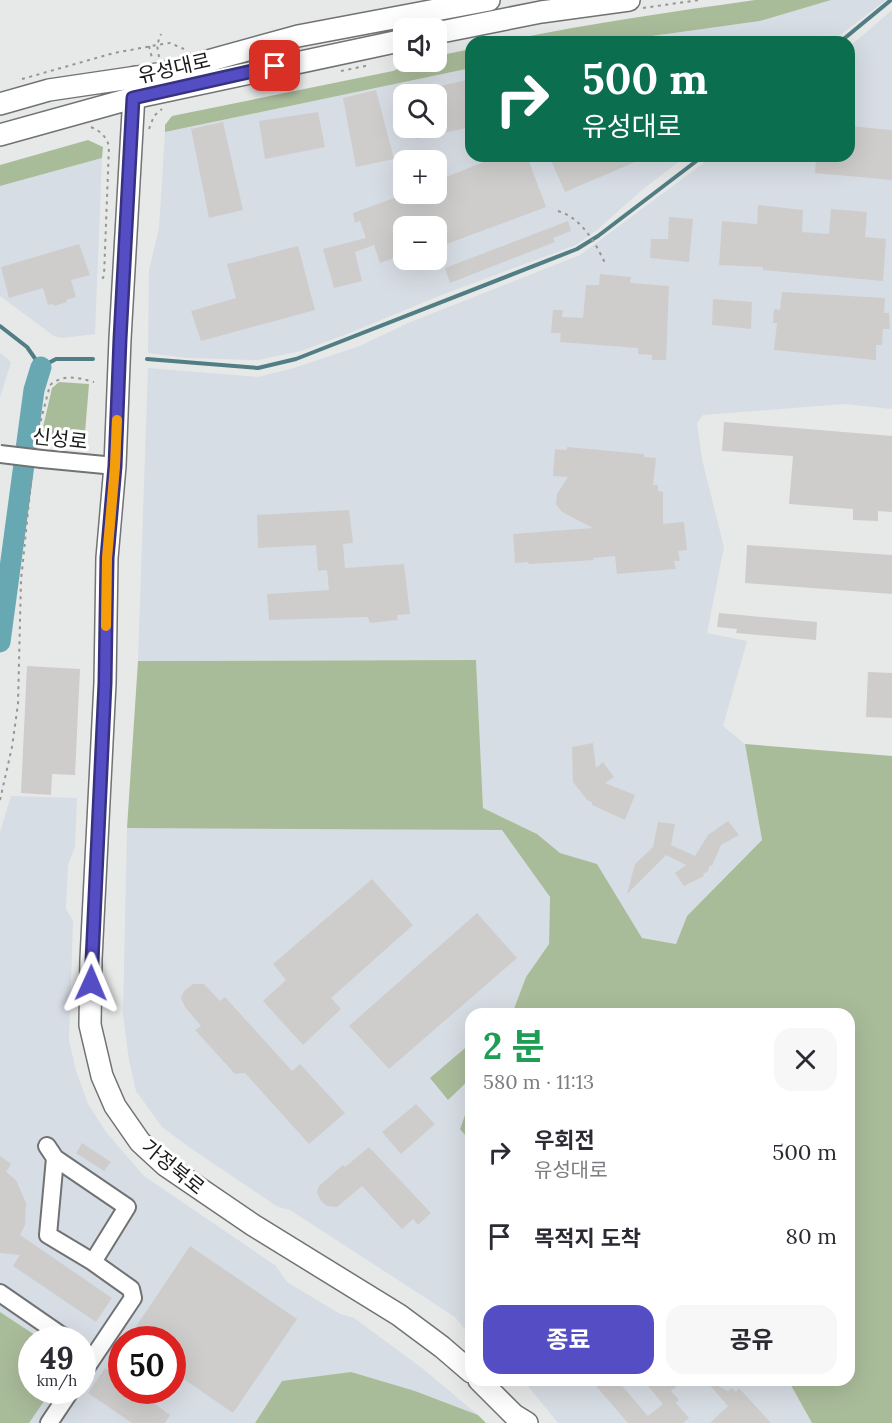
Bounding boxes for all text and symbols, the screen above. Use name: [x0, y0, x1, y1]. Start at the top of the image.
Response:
map controls: [393, 18, 447, 270]
button: sound: [393, 18, 447, 72]
pin: [249, 40, 300, 91]
street label: 유성대로: [135, 47, 213, 88]
icon: arrive: [258, 49, 291, 82]
text: 500 m: [582, 52, 708, 106]
icon: right: [483, 60, 561, 138]
button: search: [393, 84, 447, 138]
text: 유성대로: [582, 109, 681, 143]
button: +: [393, 150, 447, 204]
button: −: [393, 216, 447, 270]
street label: 신성로: [31, 423, 89, 454]
position arrow: [59, 951, 123, 1015]
text: 2 분: [483, 1023, 545, 1069]
button: close: [774, 1028, 837, 1091]
text: 580 m · 11:13: [483, 1069, 594, 1094]
text: 우회전: [534, 1126, 595, 1154]
street label: 가정북로: [137, 1134, 210, 1199]
icon: right: [483, 1136, 516, 1169]
text: 500 m: [772, 1138, 837, 1166]
text: 유성대로: [534, 1157, 608, 1182]
icon: arrive: [483, 1220, 516, 1253]
text: 80 m: [786, 1222, 837, 1250]
text: 목적지 도착: [534, 1224, 641, 1252]
button: 종료: [483, 1305, 654, 1374]
button: 공유: [666, 1305, 837, 1374]
speed limit sign: 50: [108, 1326, 186, 1404]
text: 49: [40, 1339, 74, 1377]
text: km/h: [37, 1371, 77, 1390]

